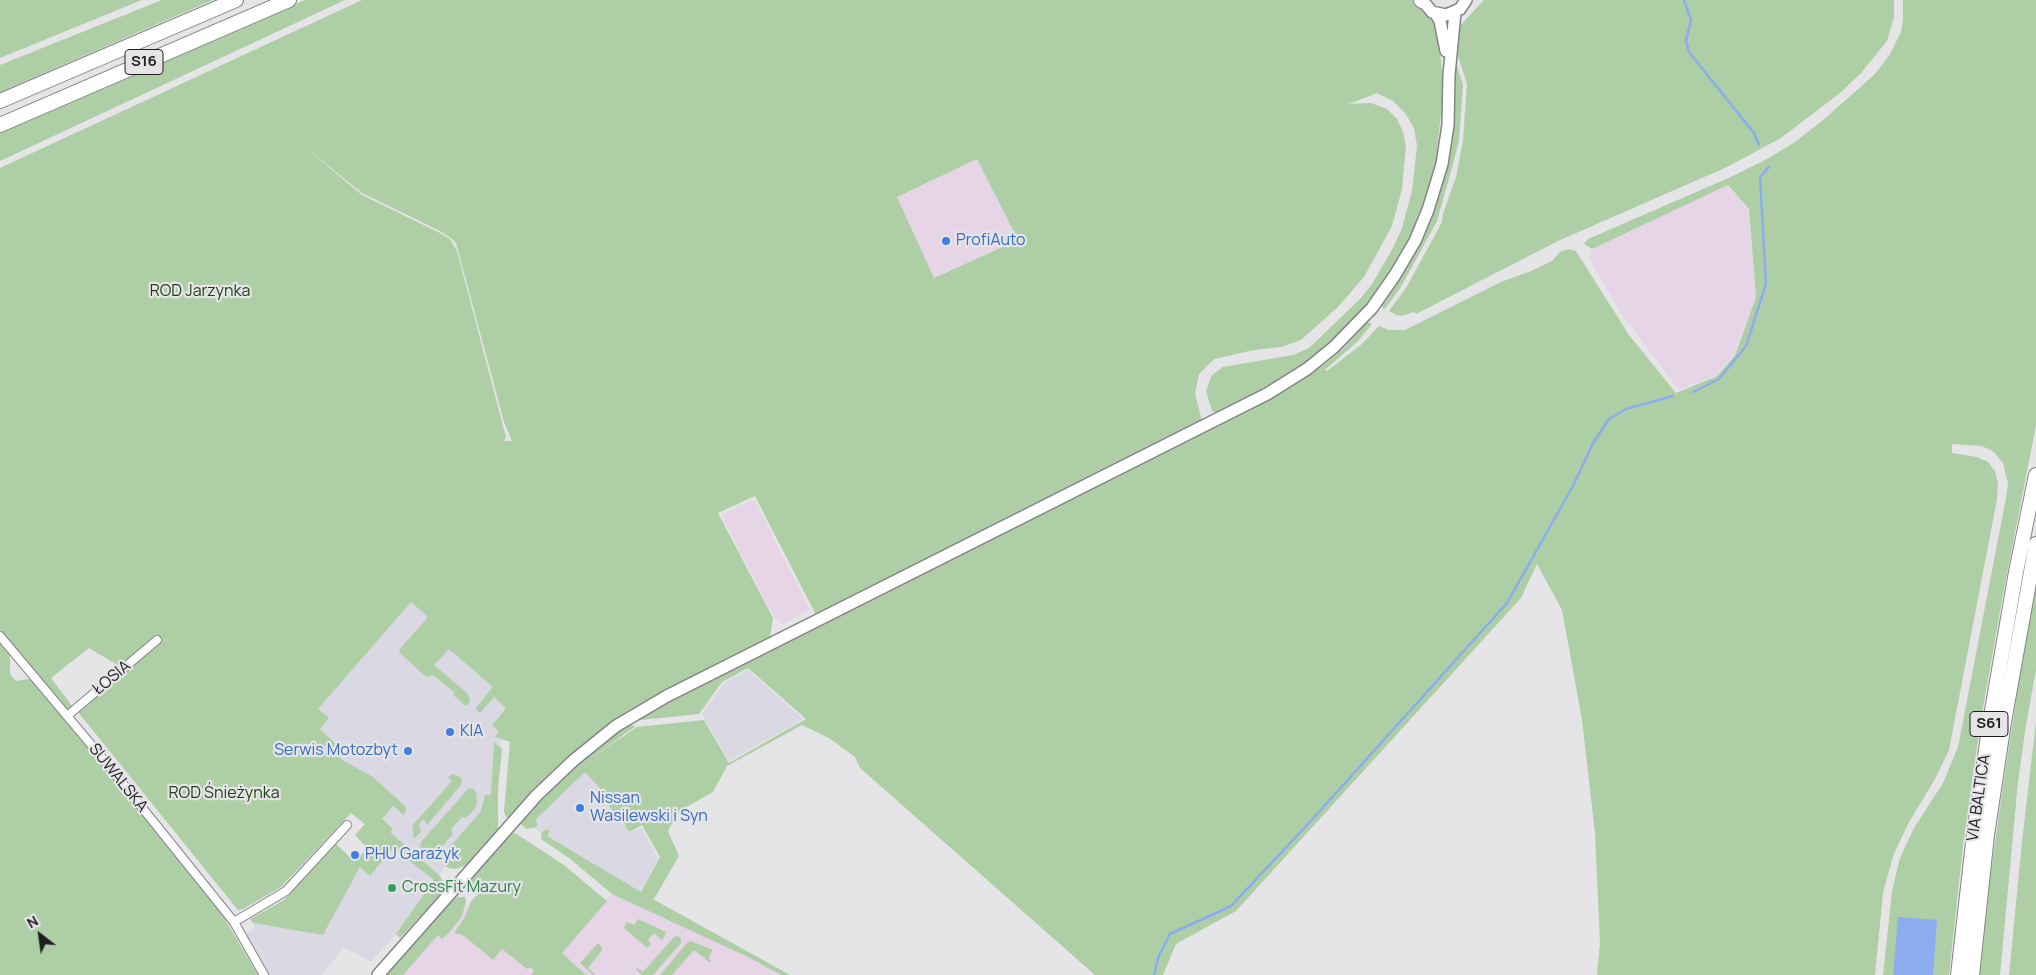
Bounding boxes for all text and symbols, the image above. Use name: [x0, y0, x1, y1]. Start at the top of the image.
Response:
road number: S16: [125, 50, 163, 74]
place label: ProfiAuto: [956, 231, 1026, 251]
marker: ProfiAuto: [940, 235, 952, 247]
park label: ROD Jarzynka: [150, 282, 250, 302]
street label: ŁOSIA: [89, 657, 135, 699]
road number: S61: [1970, 712, 2008, 736]
place label: KIA: [460, 722, 483, 742]
marker: KIA: [444, 726, 456, 738]
street label: SUWALSKA: [85, 740, 151, 816]
place label: Serwis Motozbyt: [274, 741, 398, 761]
marker: Serwis Motozbyt: [402, 745, 414, 757]
street label: VIA BALTICA: [1963, 753, 1995, 843]
park label: ROD Śnieżynka: [168, 784, 280, 804]
place label: Nissan Wasilewski i Syn: [590, 789, 708, 827]
marker: Nissan Wasilewski i Syn: [574, 802, 586, 814]
place label: PHU Garażyk: [365, 845, 459, 865]
marker: PHU Garażyk: [349, 849, 361, 861]
place label: CrossFit Mazury: [402, 878, 521, 898]
marker: CrossFit Mazury: [386, 882, 398, 894]
north arrow: [15, 910, 65, 960]
text: N: [23, 911, 41, 932]

